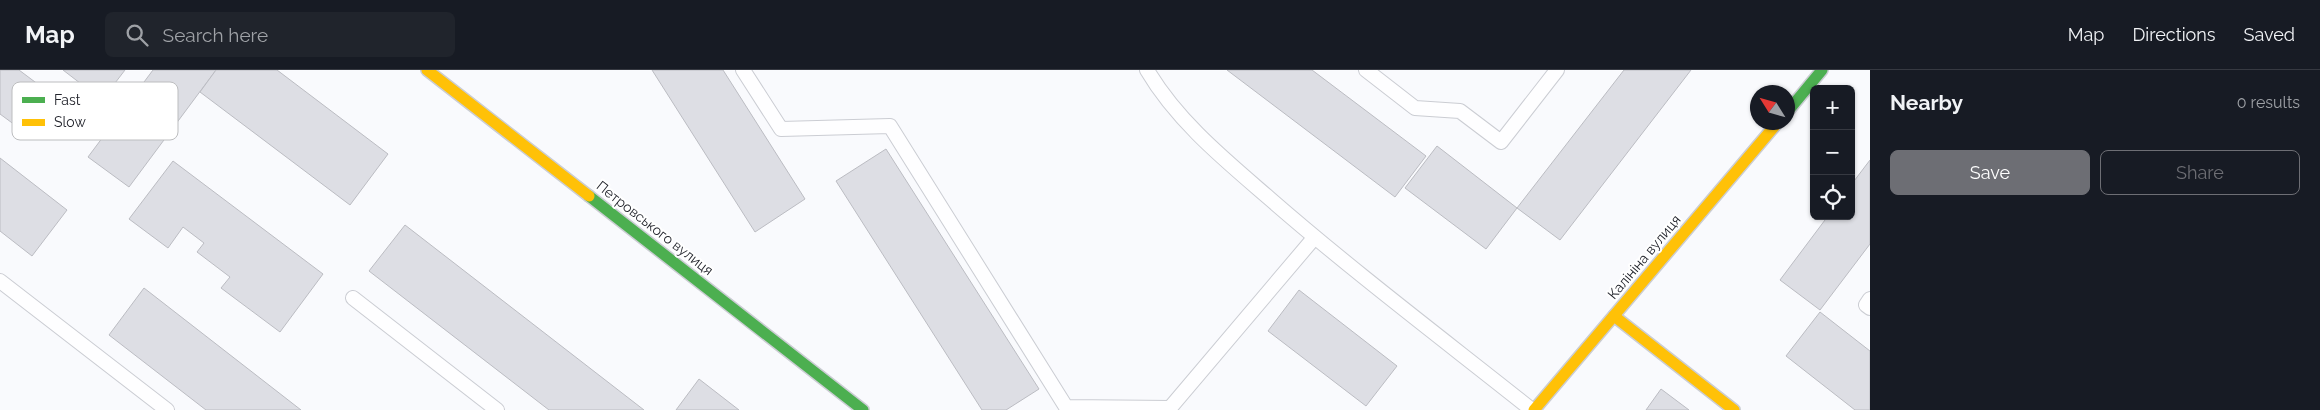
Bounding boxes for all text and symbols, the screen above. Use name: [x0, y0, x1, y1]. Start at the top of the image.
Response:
search box: [105, 12, 455, 57]
text: Map: [25, 20, 75, 49]
icon: search: [123, 21, 151, 49]
text: Search here: [163, 24, 268, 46]
text: Map: [2068, 24, 2104, 45]
text: Directions: [2132, 24, 2216, 45]
text: Saved: [2244, 24, 2295, 45]
legend: [12, 82, 178, 140]
north arrow: [1750, 85, 1795, 130]
map controls: [1810, 85, 1855, 220]
button: +: [1810, 85, 1855, 130]
text: Nearby: [1890, 90, 1963, 115]
text: Fast: [54, 92, 81, 108]
text: 0 results: [2237, 93, 2300, 112]
text: Slow: [54, 114, 86, 130]
button: −: [1810, 130, 1855, 175]
button: Save: [1890, 150, 2090, 195]
button: Share: [2100, 150, 2300, 195]
button: locate: [1810, 175, 1855, 220]
street label: Петровського вулиця: [594, 178, 716, 278]
street label: Калініна вулиця: [1604, 212, 1684, 302]

